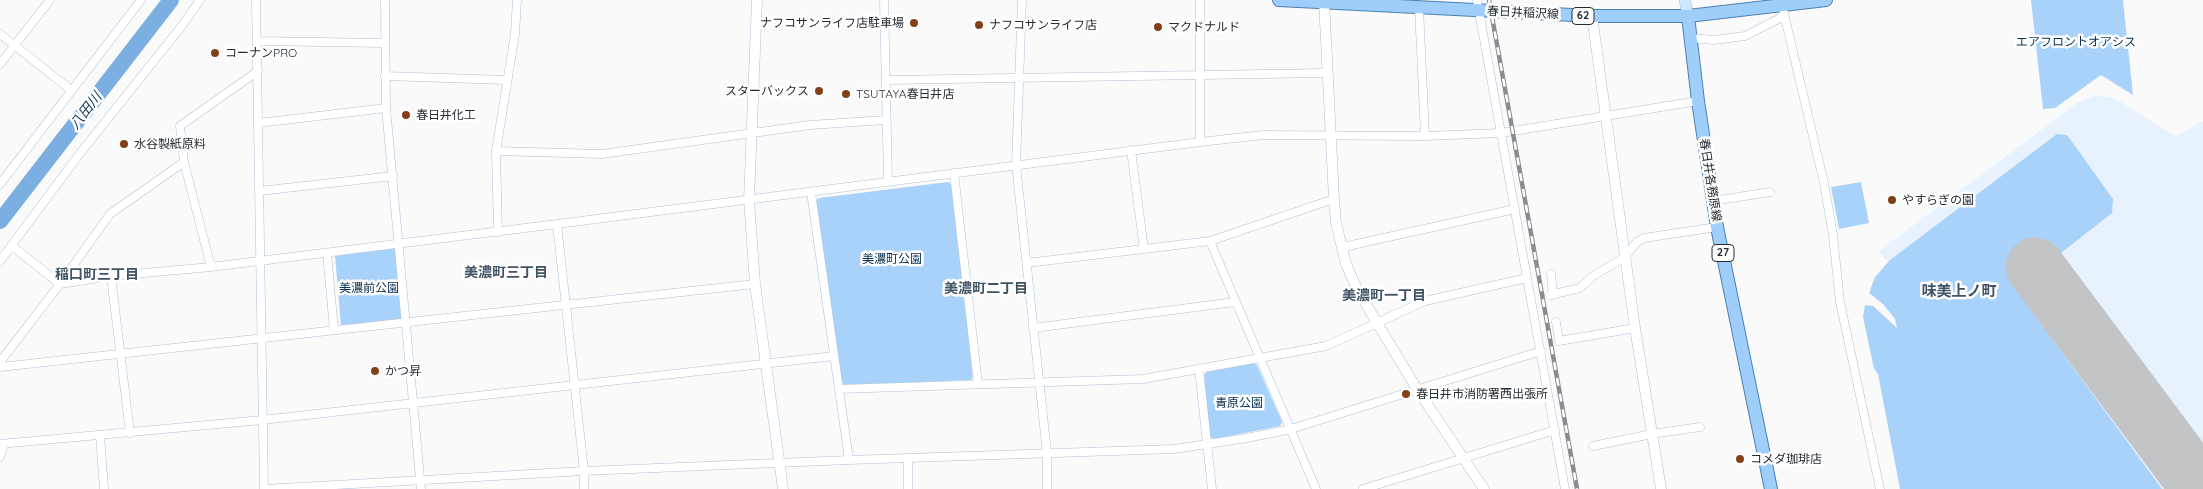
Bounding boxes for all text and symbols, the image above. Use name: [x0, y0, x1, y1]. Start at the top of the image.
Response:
street label: 春日井稲沢線: [1487, 4, 1559, 22]
road number: 62: [1572, 8, 1594, 24]
place label: ナフコサンライフ店駐車場: [760, 16, 904, 30]
marker: ナフコサンライフ店駐車場: [908, 17, 920, 29]
place label: ナフコサンライフ店: [989, 18, 1097, 32]
marker: ナフコサンライフ店: [973, 19, 985, 31]
place label: マクドナルド: [1168, 20, 1240, 34]
marker: マクドナルド: [1152, 21, 1164, 33]
park label: エアフロントオアシス: [2016, 35, 2136, 49]
place label: コーナンPRO: [225, 46, 297, 60]
marker: コーナンPRO: [209, 47, 221, 59]
place label: スターバックス: [725, 84, 809, 98]
marker: スターバックス: [813, 85, 825, 97]
place label: TSUTAYA春日井店: [856, 87, 954, 101]
marker: TSUTAYA春日井店: [840, 88, 852, 100]
water label: 八田川: [66, 89, 106, 133]
place label: 春日井化工: [416, 108, 476, 122]
marker: 春日井化工: [400, 109, 412, 121]
place label: 水谷製紙原料: [134, 137, 206, 151]
street label: 春日井各務原線: [1696, 137, 1724, 223]
marker: 水谷製紙原料: [118, 138, 130, 150]
place label: やすらぎの園: [1902, 193, 1974, 207]
marker: やすらぎの園: [1886, 194, 1898, 206]
road number: 27: [1712, 244, 1734, 262]
park label: 美濃町公園: [862, 252, 922, 266]
district label: 美濃町三丁目: [464, 265, 548, 281]
district label: 稲口町三丁目: [55, 267, 139, 283]
park label: 美濃前公園: [339, 281, 399, 295]
district label: 美濃町二丁目: [944, 281, 1028, 297]
district label: 味美上ノ町: [1922, 282, 1996, 300]
district label: 美濃町一丁目: [1342, 288, 1426, 304]
place label: かつ昇: [385, 364, 421, 378]
marker: かつ昇: [369, 365, 381, 377]
place label: 春日井市消防署西出張所: [1416, 387, 1548, 401]
marker: 春日井市消防署西出張所: [1400, 388, 1412, 400]
park label: 青原公園: [1215, 396, 1263, 410]
place label: コメダ珈琲店: [1750, 452, 1822, 466]
marker: コメダ珈琲店: [1734, 453, 1746, 465]

